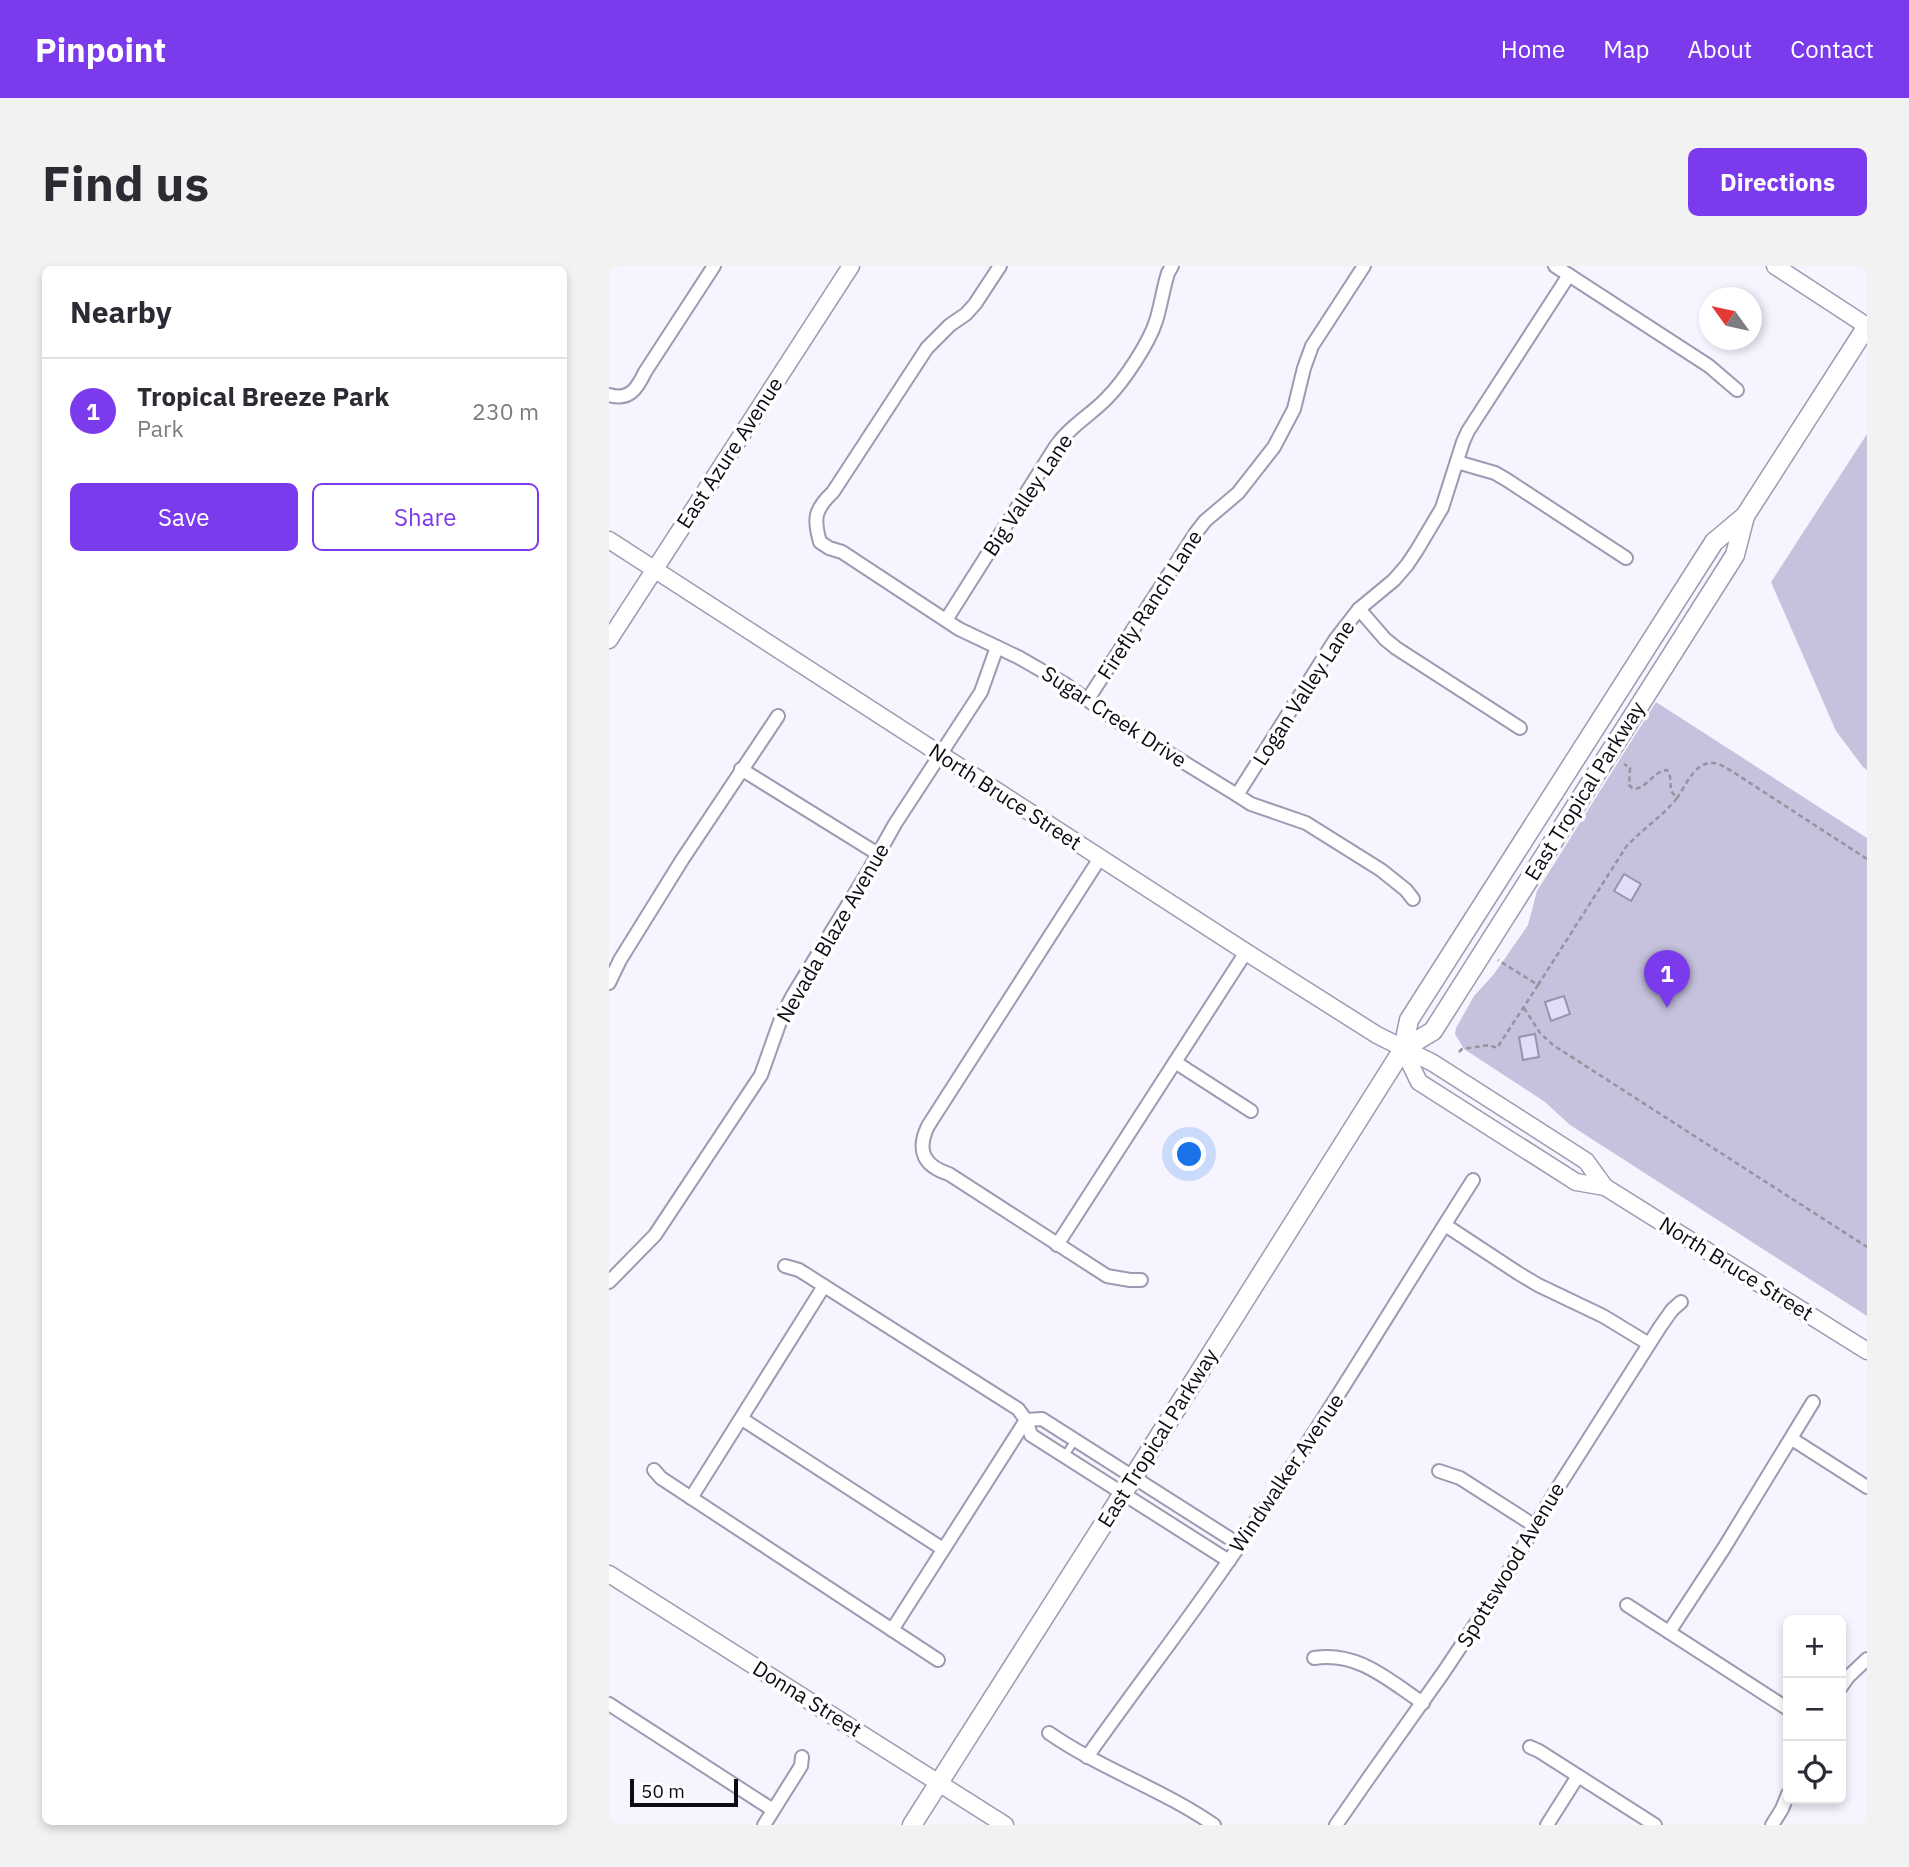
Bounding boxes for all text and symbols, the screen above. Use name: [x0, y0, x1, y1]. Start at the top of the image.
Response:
text: Pinpoint: [35, 28, 166, 71]
text: Home: [1501, 33, 1565, 65]
text: Map: [1603, 33, 1649, 65]
text: About: [1687, 33, 1752, 65]
text: Contact: [1790, 33, 1874, 65]
button: Directions: [1688, 148, 1867, 216]
text: Find us: [42, 151, 209, 214]
north arrow: [1699, 287, 1762, 350]
text: Nearby: [70, 292, 172, 331]
street label: East Azure Avenue: [670, 371, 789, 534]
text: Tropical Breeze Park: [137, 379, 389, 413]
text: 1: [86, 396, 100, 426]
text: 230 m: [472, 396, 539, 426]
text: Park: [137, 413, 184, 443]
street label: Big Valley Lane: [976, 428, 1078, 561]
button: Save: [70, 483, 298, 551]
button: Share: [312, 483, 539, 551]
street label: Firefly Ranch Lane: [1090, 524, 1208, 685]
street label: Logan Valley Lane: [1246, 614, 1361, 770]
street label: Sugar Creek Drive: [1037, 659, 1192, 774]
street label: East Tropical Parkway: [1518, 695, 1651, 885]
street label: North Bruce Street: [924, 736, 1087, 856]
street label: Nevada Blaze Avenue: [769, 838, 895, 1027]
pin: 1: [1644, 950, 1690, 1008]
your location: [1172, 1137, 1206, 1171]
street label: North Bruce Street: [1654, 1210, 1819, 1327]
street label: East Tropical Parkway: [1091, 1342, 1224, 1532]
street label: Windwalker Avenue: [1223, 1388, 1350, 1557]
street label: Spottswood Avenue: [1450, 1477, 1570, 1652]
map controls: [1783, 1615, 1846, 1804]
button: +: [1783, 1615, 1846, 1678]
street label: Donna Street: [748, 1654, 867, 1743]
button: −: [1783, 1678, 1846, 1741]
button: locate: [1783, 1741, 1846, 1804]
scale bar: [630, 1776, 739, 1808]
text: 50 m: [641, 1779, 685, 1803]

